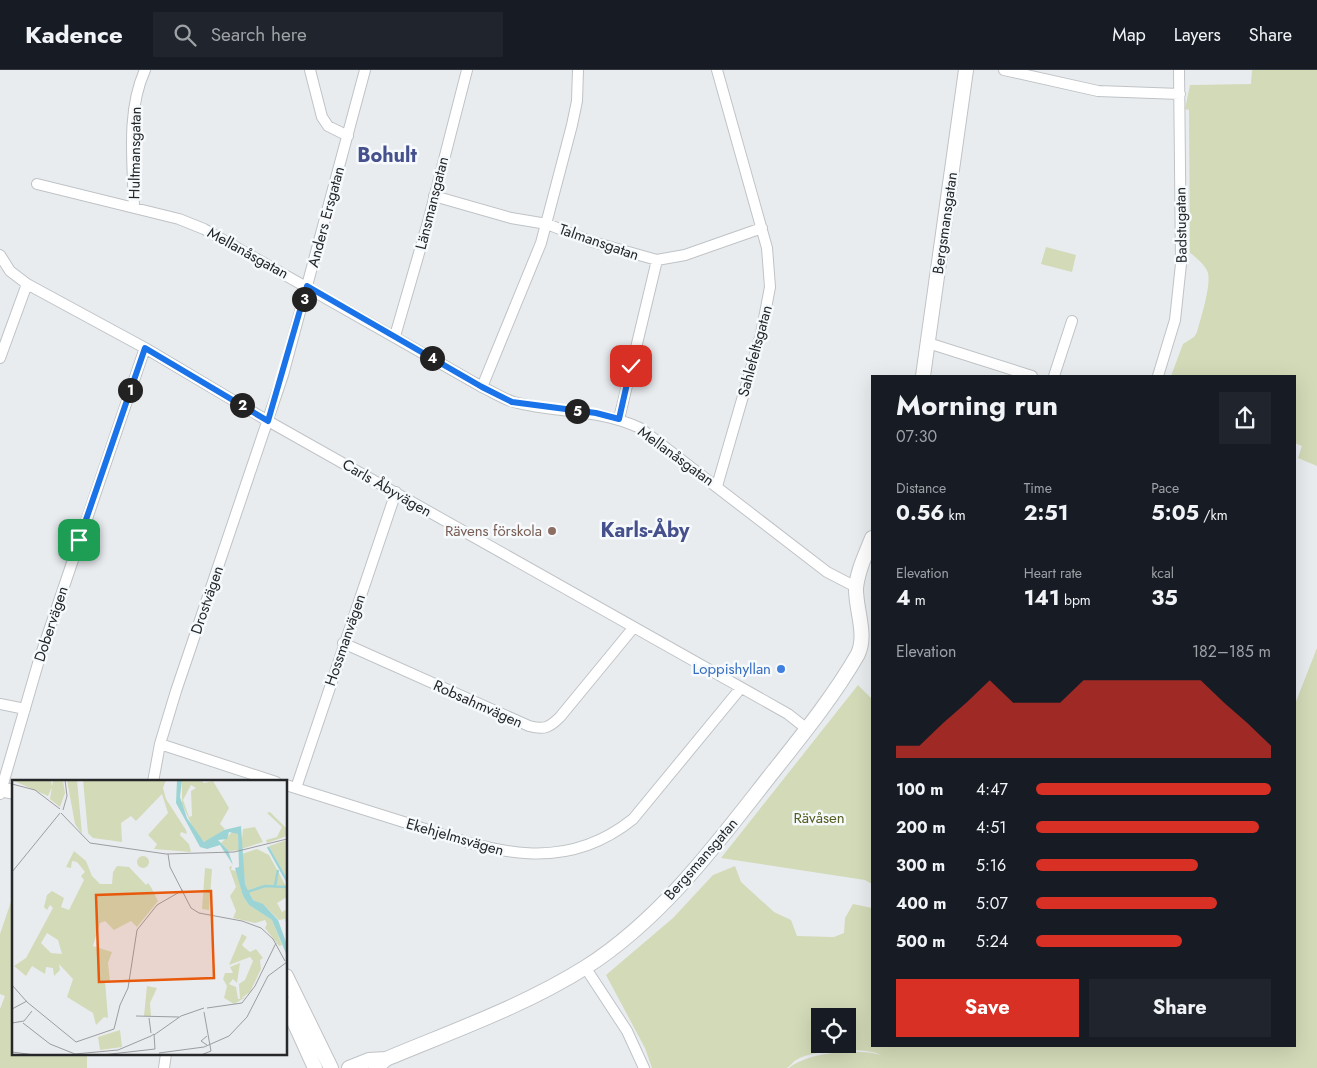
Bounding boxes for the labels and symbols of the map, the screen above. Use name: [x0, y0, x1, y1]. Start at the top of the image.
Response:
street label: Hultmansgatan: [123, 106, 147, 200]
district label: Bohult: [357, 141, 417, 170]
street label: Länsmansgatan: [410, 154, 454, 252]
street label: Anders Ersgatan: [302, 164, 350, 270]
street label: Bergsmansgatan: [927, 171, 963, 275]
street label: Badstugatan: [1169, 187, 1193, 263]
street label: Talmansgatan: [556, 218, 642, 266]
street label: Mellanåsgatan: [203, 222, 293, 284]
pin: 3: [292, 286, 316, 312]
street label: Sahlefeltsgatan: [732, 303, 778, 399]
pin: [610, 345, 652, 387]
pin: 4: [420, 346, 444, 370]
pin: 1: [118, 378, 142, 402]
pin: 2: [230, 392, 254, 418]
pin: 5: [564, 398, 590, 424]
street label: Mellanåsgatan: [633, 421, 719, 491]
street label: Carls Åbyvägen: [338, 453, 436, 523]
district label: Karls-Åby: [600, 516, 690, 545]
pin: [58, 519, 100, 561]
place label: Rävens förskola: [445, 520, 542, 542]
marker: Rävens förskola: [546, 525, 558, 537]
street label: Drostvägen: [185, 563, 229, 637]
street label: Dobervägen: [28, 583, 74, 665]
street label: Hossmanvägen: [319, 591, 371, 689]
place label: Loppishyllan: [693, 658, 771, 680]
marker: Loppishyllan: [775, 663, 787, 675]
street label: Robsahmvägen: [430, 674, 526, 734]
inset map: [12, 780, 288, 1056]
park label: Rävåsen: [793, 807, 845, 829]
street label: Ekehjelmsvägen: [403, 813, 507, 861]
street label: Bergsmansgatan: [659, 813, 743, 905]

